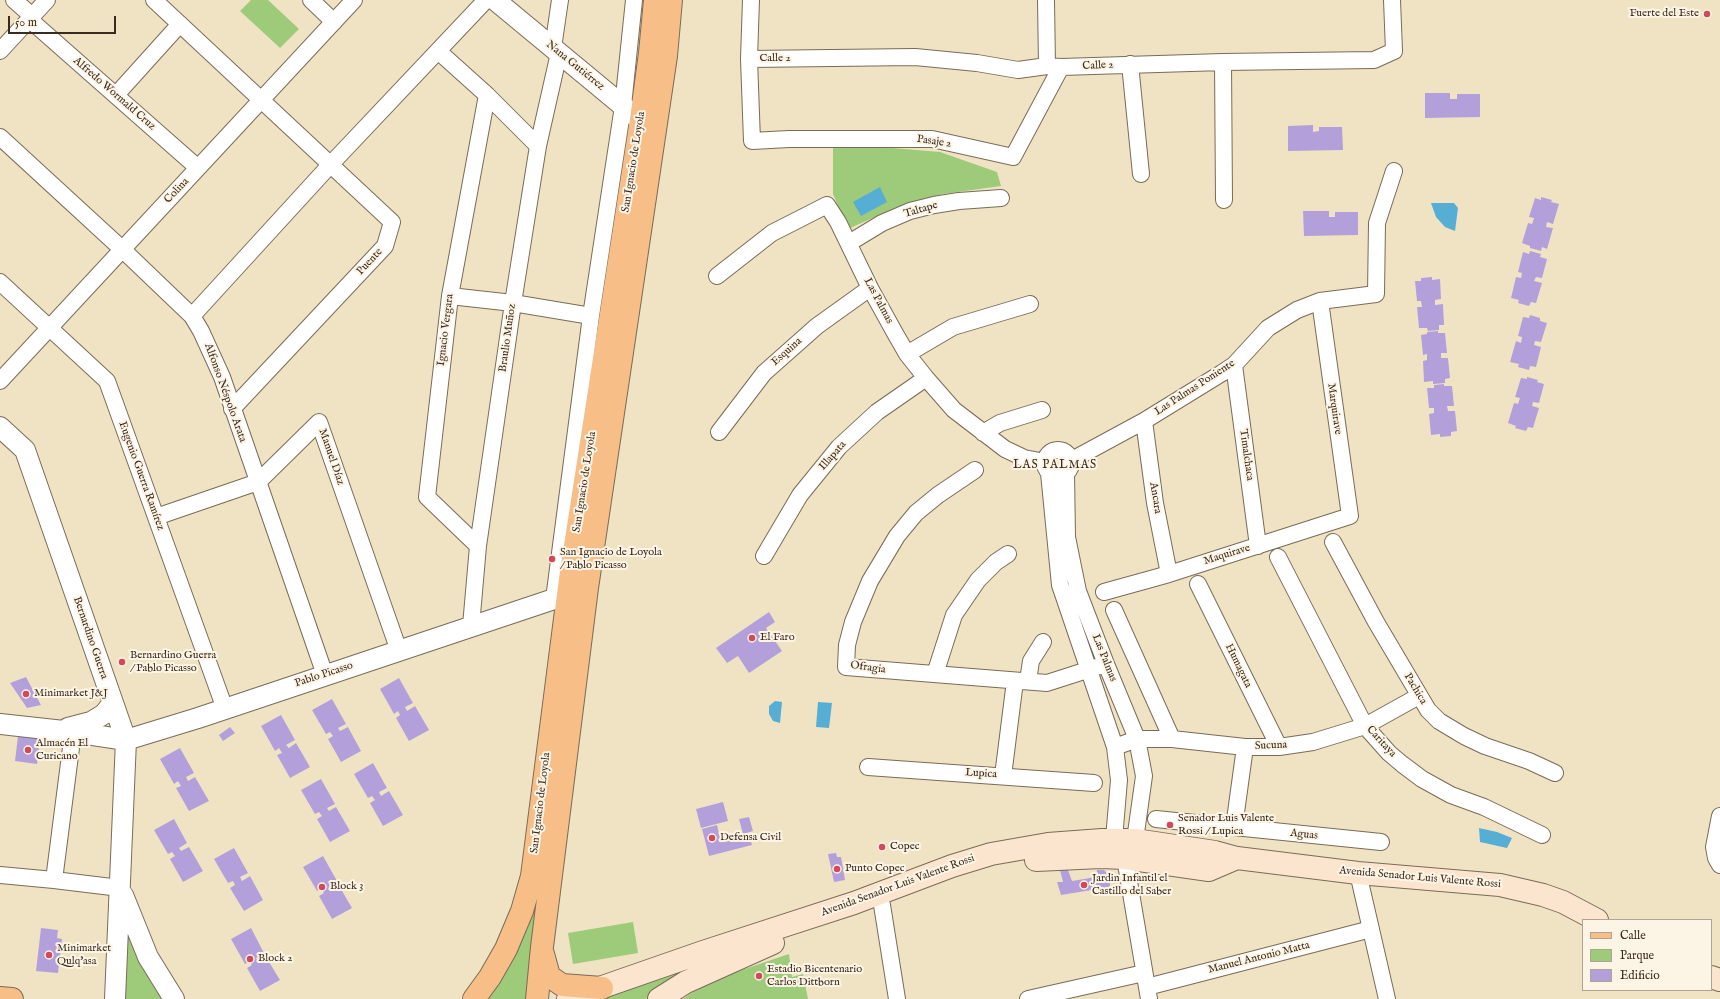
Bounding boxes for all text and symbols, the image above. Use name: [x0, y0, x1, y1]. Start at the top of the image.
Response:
place label: Fuerte del Este: [1629, 7, 1699, 21]
scale bar: [10, 8, 118, 34]
marker: Fuerte del Este: [1702, 9, 1712, 19]
text: 50 m: [15, 15, 37, 30]
street label: Nana Gutiérrez: [543, 38, 607, 94]
street label: Calle 2: [759, 52, 791, 66]
street label: Alfredo Wormald Cruz: [70, 55, 158, 133]
street label: Calle 2: [1082, 59, 1114, 73]
street label: San Ignacio de Loyola: [620, 111, 648, 213]
street label: Pasaje 2: [916, 133, 952, 151]
street label: Colina: [162, 175, 192, 207]
street label: Taltape: [903, 199, 939, 221]
street label: Puente: [354, 246, 386, 278]
street label: Las Palmas: [860, 276, 896, 326]
street label: Ignacio Vergara: [435, 293, 457, 367]
street label: Braulio Muñoz: [497, 303, 519, 373]
street label: Esquina: [769, 335, 805, 369]
street label: Alfonso Néspolo Arata: [201, 342, 249, 444]
street label: Las Palmas Poniente: [1152, 357, 1238, 419]
street label: Marquirave: [1324, 382, 1344, 436]
street label: Eugenio Guerra Ramírez: [115, 420, 167, 532]
street label: Manuel Díaz: [315, 427, 347, 487]
street label: Timalchaca: [1236, 428, 1256, 482]
street label: San Ignacio de Loyola: [571, 431, 599, 533]
street label: Illapata: [817, 439, 849, 473]
district label: LAS PALMAS: [1013, 459, 1097, 473]
street label: Ancara: [1146, 481, 1164, 515]
street label: Maquirave: [1202, 542, 1252, 568]
place label: San Ignacio de Loyola / Pablo Picasso: [560, 546, 662, 572]
marker: San Ignacio de Loyola / Pablo Picasso: [547, 554, 557, 564]
street label: Bernardino Guerra: [70, 595, 110, 681]
place label: El Faro: [760, 631, 795, 645]
street label: Las Palmas: [1089, 632, 1119, 684]
marker: El Faro: [747, 633, 757, 643]
street label: Humagata: [1222, 642, 1254, 690]
place label: Bernardino Guerra / Pablo Picasso: [130, 649, 216, 675]
marker: Bernardino Guerra / Pablo Picasso: [117, 657, 127, 667]
street label: Pablo Picasso: [293, 659, 355, 691]
street label: Ofragia: [849, 659, 887, 677]
street label: Pachica: [1401, 671, 1429, 707]
place label: Minimarket J&J: [34, 687, 108, 701]
marker: Minimarket J&J: [21, 689, 31, 699]
street label: Caritaya: [1363, 724, 1399, 760]
place label: Almacén El Curicano: [36, 737, 88, 763]
street label: Sucuna: [1254, 739, 1288, 753]
marker: Almacén El Curicano: [23, 745, 33, 755]
street label: San Ignacio de Loyola: [528, 752, 554, 854]
street label: Lupica: [965, 766, 997, 782]
place label: Senador Luis Valente Rossi / Lupica: [1178, 812, 1274, 838]
marker: Senador Luis Valente Rossi / Lupica: [1165, 820, 1175, 830]
street label: Aguas: [1290, 827, 1318, 843]
place label: Defensa Civil: [720, 831, 781, 845]
marker: Defensa Civil: [707, 833, 717, 843]
place label: Copec: [890, 840, 920, 854]
marker: Copec: [877, 842, 887, 852]
street label: Avenida Senador Luis Valente Rossi: [819, 852, 977, 920]
place label: Punto Copec: [845, 862, 904, 876]
marker: Punto Copec: [832, 864, 842, 874]
street label: Avenida Senador Luis Valente Rossi: [1339, 864, 1501, 892]
place label: Jardin Infantil el Castillo del Saber: [1092, 872, 1171, 898]
place label: Block 3: [330, 880, 363, 894]
marker: Jardin Infantil el Castillo del Saber: [1079, 880, 1089, 890]
marker: Block 3: [317, 882, 327, 892]
legend: [1582, 919, 1712, 991]
text: Calle: [1620, 928, 1646, 943]
street label: Manuel Antonio Matta: [1207, 939, 1311, 977]
place label: Minimarket Qulq'asa: [57, 942, 111, 968]
text: Parque: [1620, 948, 1654, 963]
marker: Minimarket Qulq'asa: [44, 950, 54, 960]
place label: Block 2: [258, 952, 292, 966]
marker: Block 2: [245, 954, 255, 964]
place label: Estadio Bicentenario Carlos Dittborn: [767, 963, 862, 989]
text: Edificio: [1620, 968, 1660, 983]
marker: Estadio Bicentenario Carlos Dittborn: [754, 971, 764, 981]

